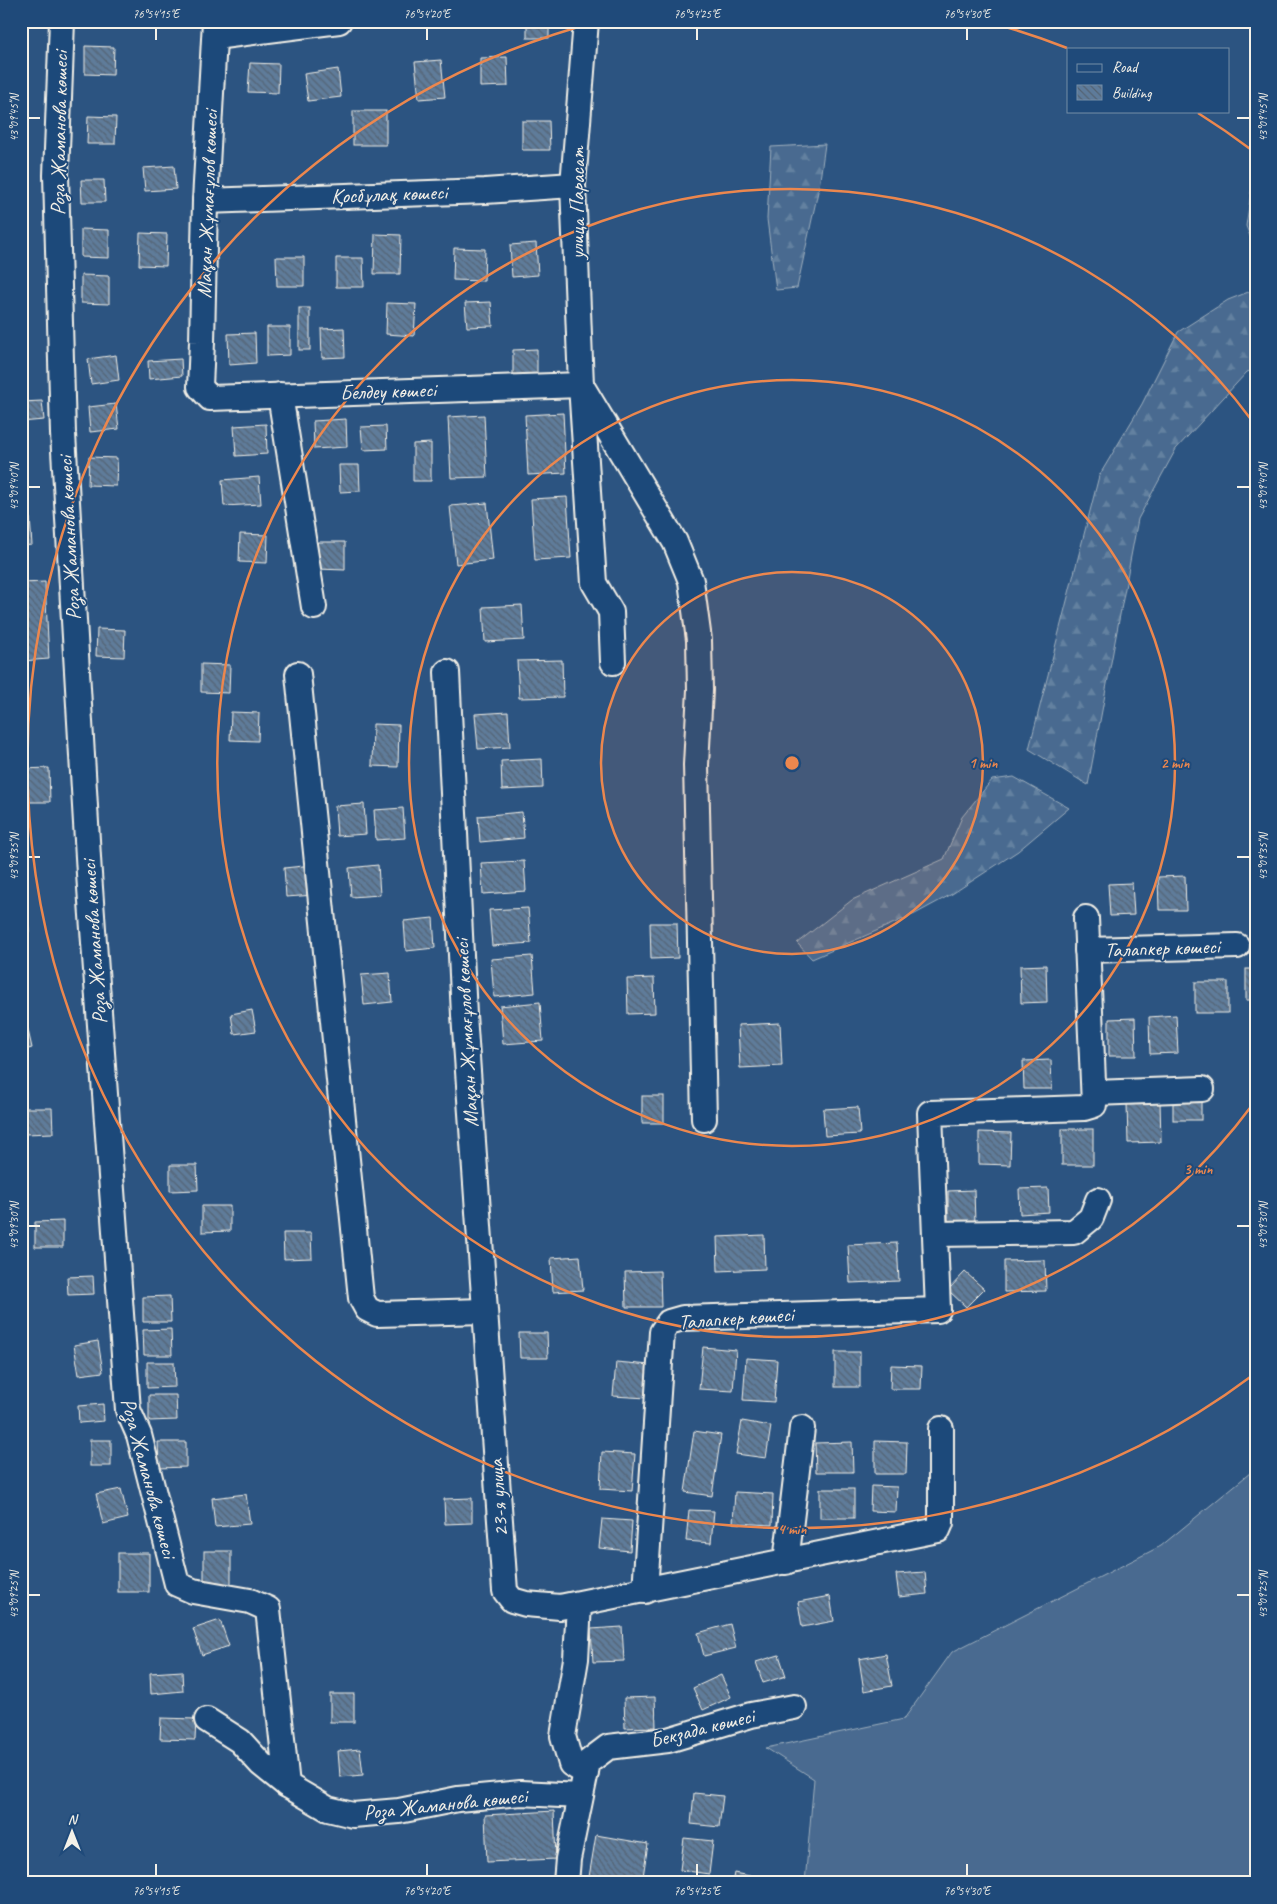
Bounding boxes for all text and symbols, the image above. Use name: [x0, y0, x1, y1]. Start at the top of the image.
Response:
text: 76°54'15"E: [133, 6, 181, 22]
text: 76°54'20"E: [404, 6, 452, 22]
text: 76°54'25"E: [674, 6, 722, 22]
text: 76°54'30"E: [944, 6, 992, 22]
street label: Роза Жаманова көшесі: [45, 47, 74, 215]
legend: [1067, 48, 1230, 112]
text: Road: [1112, 58, 1139, 77]
text: Building: [1112, 84, 1152, 103]
text: 43°09'45"N: [6, 93, 22, 142]
text: 43°09'45"N: [1255, 93, 1271, 142]
street label: Мақан Жұмағұлов көшесі: [191, 106, 223, 299]
street label: улица Парасат: [564, 146, 590, 261]
street label: Қосбұлақ көшесі: [330, 179, 451, 209]
street label: Белдеу көшесі: [340, 376, 440, 406]
street label: Роза Жаманова көшесі: [52, 452, 87, 621]
text: 43°09'40"N: [6, 462, 22, 511]
text: 43°09'40"N: [1255, 462, 1271, 511]
centre of rings: [783, 754, 801, 772]
text: 1 min: [969, 754, 998, 773]
text: 2 min: [1161, 754, 1190, 773]
text: 43°09'35"N: [6, 832, 22, 881]
text: 43°09'35"N: [1255, 832, 1271, 881]
street label: Роза Жаманова көшесі: [75, 856, 114, 1025]
street label: Талапкер көшесі: [1104, 933, 1223, 963]
street label: Мақан Жұмағұлов көшесі: [448, 935, 484, 1128]
text: 3 min: [1184, 1160, 1213, 1179]
text: 43°09'30"N: [6, 1201, 22, 1250]
text: 43°09'30"N: [1255, 1201, 1271, 1250]
street label: Талапкер көшесі: [678, 1301, 797, 1335]
street label: Роза Жаманова көшесі: [114, 1395, 184, 1564]
street label: 23-я улица: [482, 1457, 514, 1538]
text: 4 min: [778, 1520, 807, 1539]
text: 43°09'25"N: [6, 1570, 22, 1619]
text: 43°09'25"N: [1255, 1570, 1271, 1619]
street label: Бекзада көшесі: [647, 1702, 760, 1753]
street label: Роза Жаманова көшесі: [362, 1782, 531, 1827]
north arrow: [48, 1806, 98, 1856]
text: N: [68, 1811, 79, 1828]
text: 76°54'15"E: [133, 1883, 181, 1899]
text: 76°54'20"E: [404, 1883, 452, 1899]
text: 76°54'25"E: [674, 1883, 722, 1899]
text: 76°54'30"E: [944, 1883, 992, 1899]

